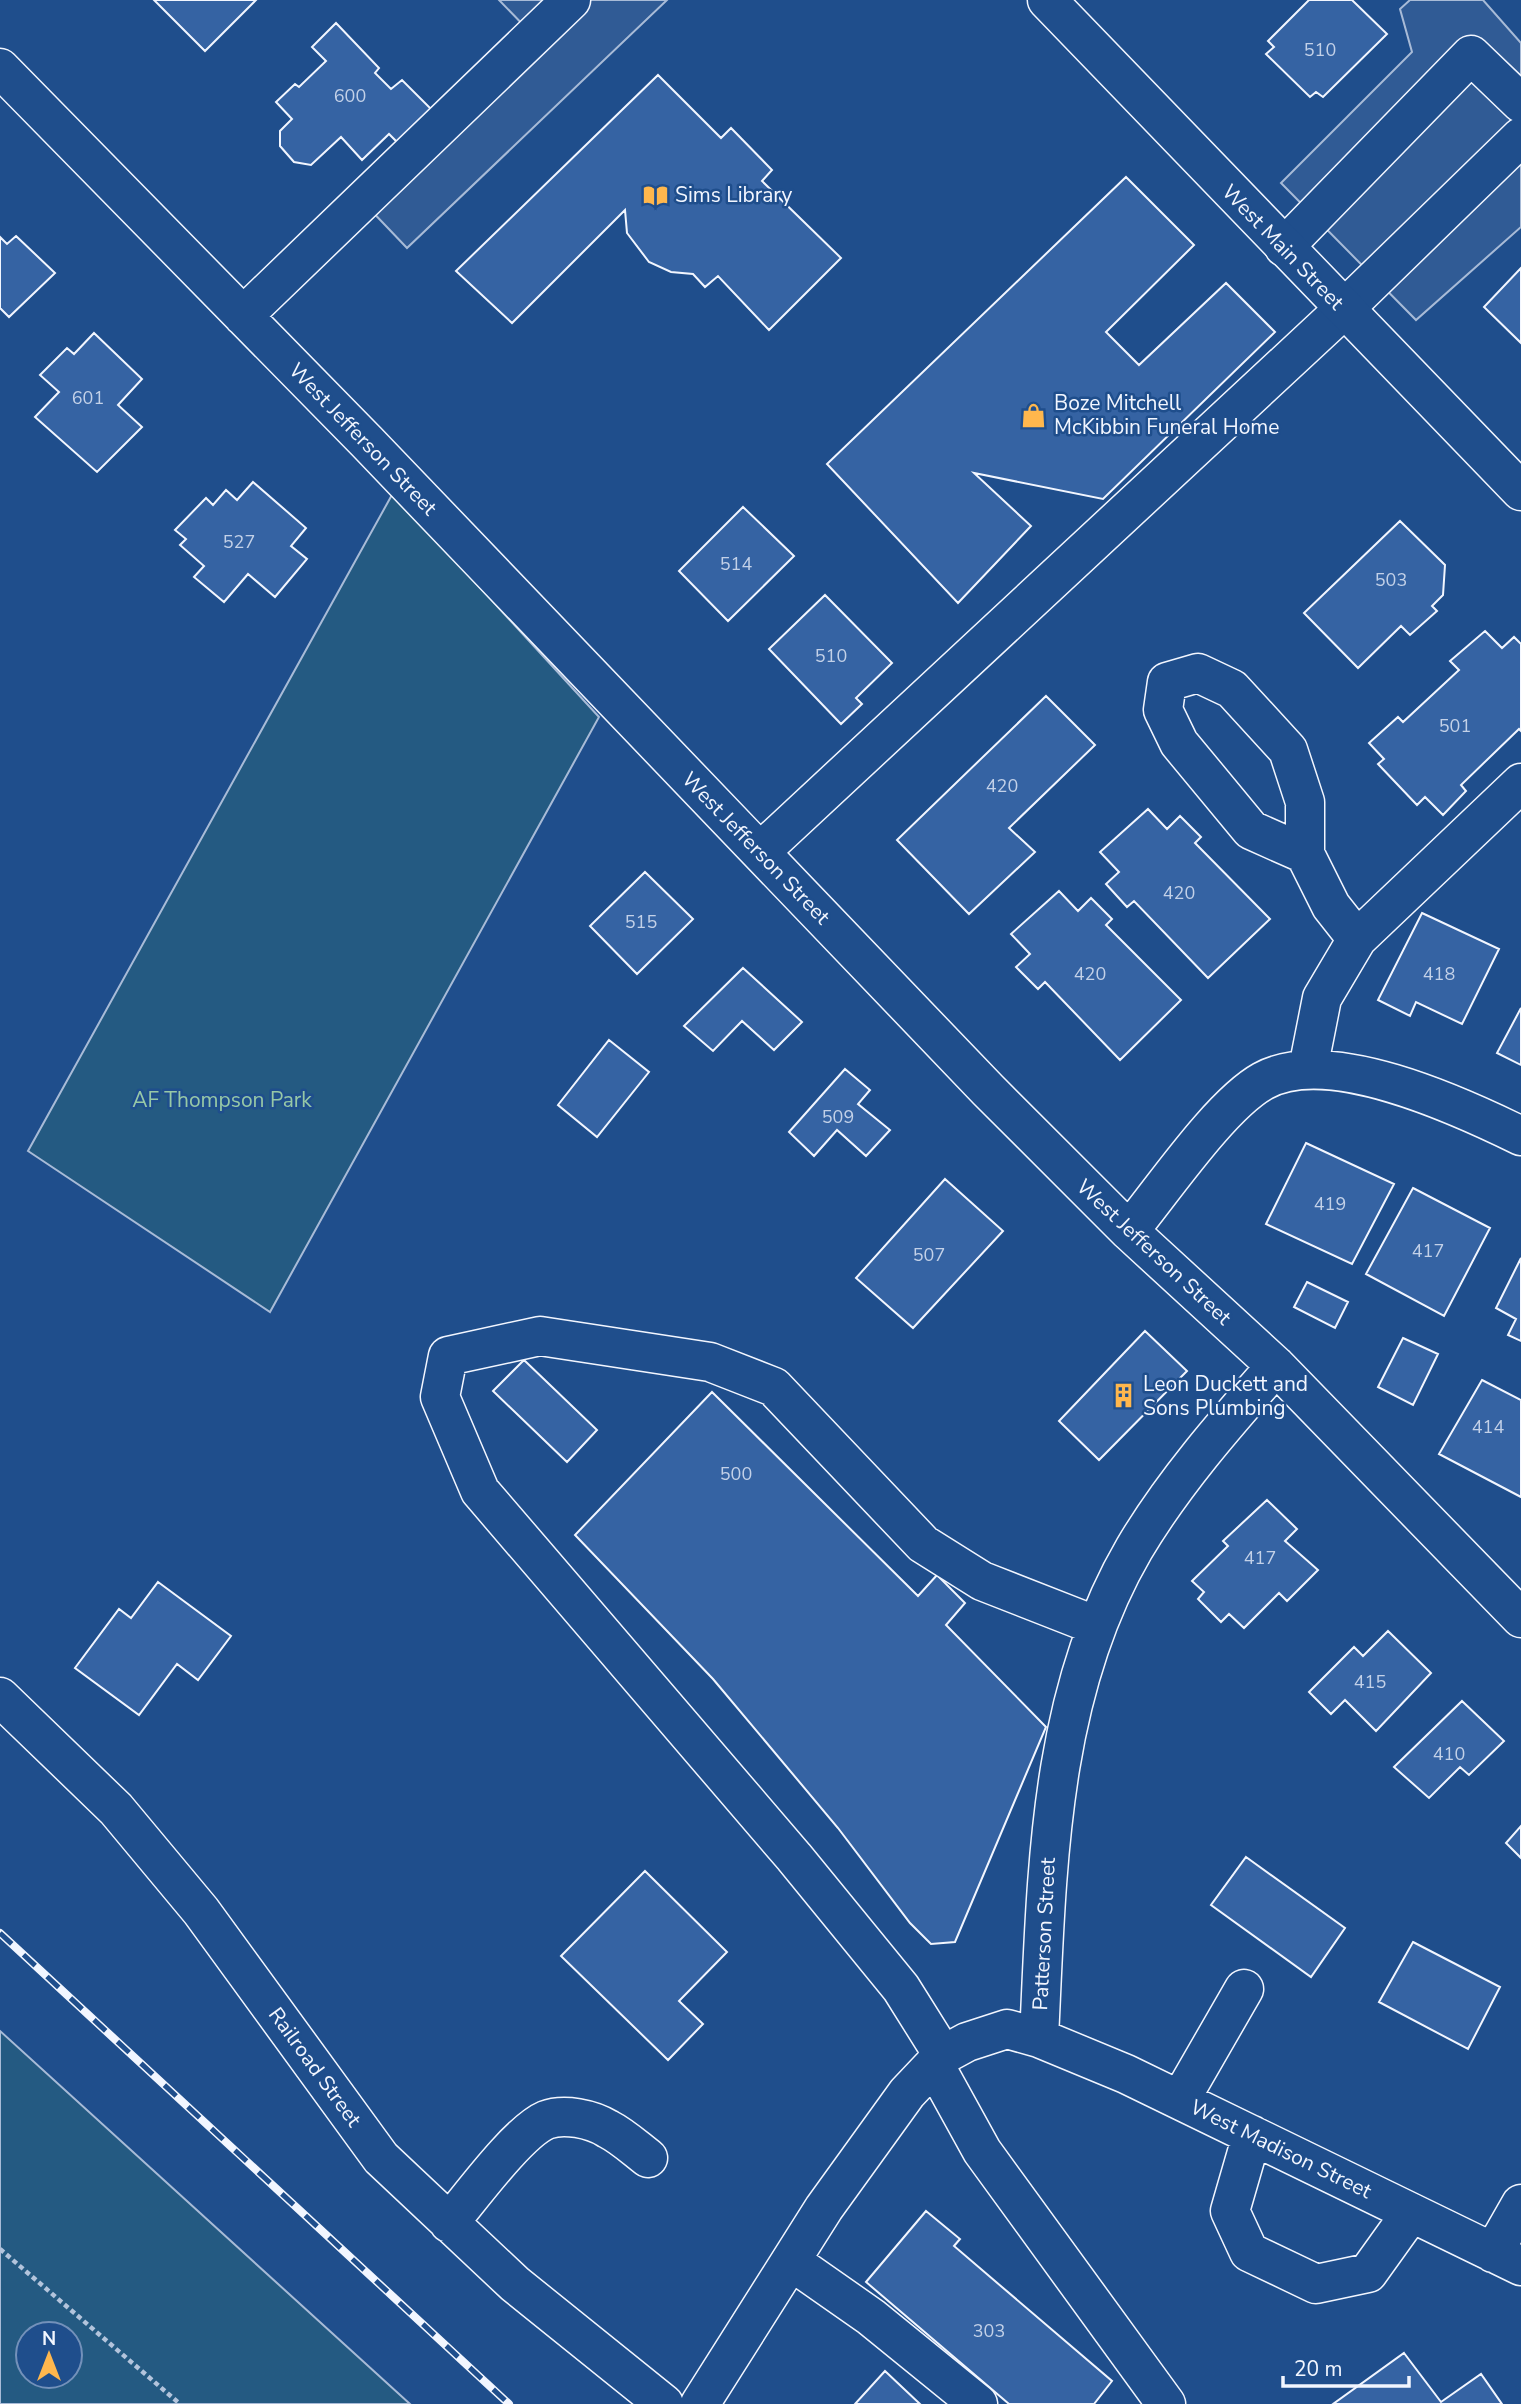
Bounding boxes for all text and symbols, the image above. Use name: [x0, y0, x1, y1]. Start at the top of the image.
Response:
house number: 510: [1304, 38, 1336, 62]
house number: 600: [334, 84, 366, 108]
street label: West Main Street: [1216, 178, 1351, 316]
library icon: Sims Library: [641, 181, 669, 209]
place label: Sims Library: [675, 181, 792, 209]
street label: West Jefferson Street: [283, 357, 444, 522]
house number: 601: [72, 386, 104, 410]
place label: Boze Mitchell McKibbin Funeral Home: [1054, 389, 1279, 441]
shop icon: Boze Mitchell McKibbin Funeral Home: [1020, 401, 1048, 429]
house number: 527: [223, 530, 255, 554]
house number: 514: [720, 552, 752, 576]
house number: 503: [1375, 568, 1407, 592]
house number: 510: [815, 644, 847, 668]
house number: 501: [1439, 714, 1471, 738]
street label: West Jefferson Street: [676, 766, 837, 931]
house number: 420: [986, 774, 1018, 798]
house number: 420: [1163, 881, 1195, 905]
house number: 515: [625, 910, 657, 934]
house number: 420: [1074, 962, 1106, 986]
house number: 418: [1423, 962, 1455, 986]
park label: AF Thompson Park: [132, 1086, 312, 1114]
house number: 509: [822, 1105, 854, 1129]
street label: West Jefferson Street: [1071, 1173, 1238, 1332]
house number: 419: [1314, 1192, 1346, 1216]
house number: 417: [1412, 1239, 1444, 1263]
house number: 507: [913, 1243, 945, 1267]
place label: Leon Duckett and Sons Plumbing: [1143, 1370, 1308, 1422]
building icon: Leon Duckett and Sons Plumbing: [1109, 1382, 1137, 1410]
house number: 414: [1472, 1415, 1504, 1439]
house number: 500: [720, 1462, 752, 1486]
house number: 417: [1244, 1546, 1276, 1570]
house number: 415: [1354, 1670, 1386, 1694]
house number: 410: [1433, 1742, 1465, 1766]
street label: Patterson Street: [1026, 1856, 1062, 2011]
street label: Railroad Street: [262, 2002, 368, 2133]
street label: West Madison Street: [1186, 2093, 1377, 2205]
house number: 303: [973, 2319, 1005, 2343]
north arrow: [14, 2320, 84, 2390]
text: N: [42, 2326, 56, 2352]
scale bar: [1283, 2344, 1409, 2388]
text: 20 m: [1294, 2355, 1343, 2383]

